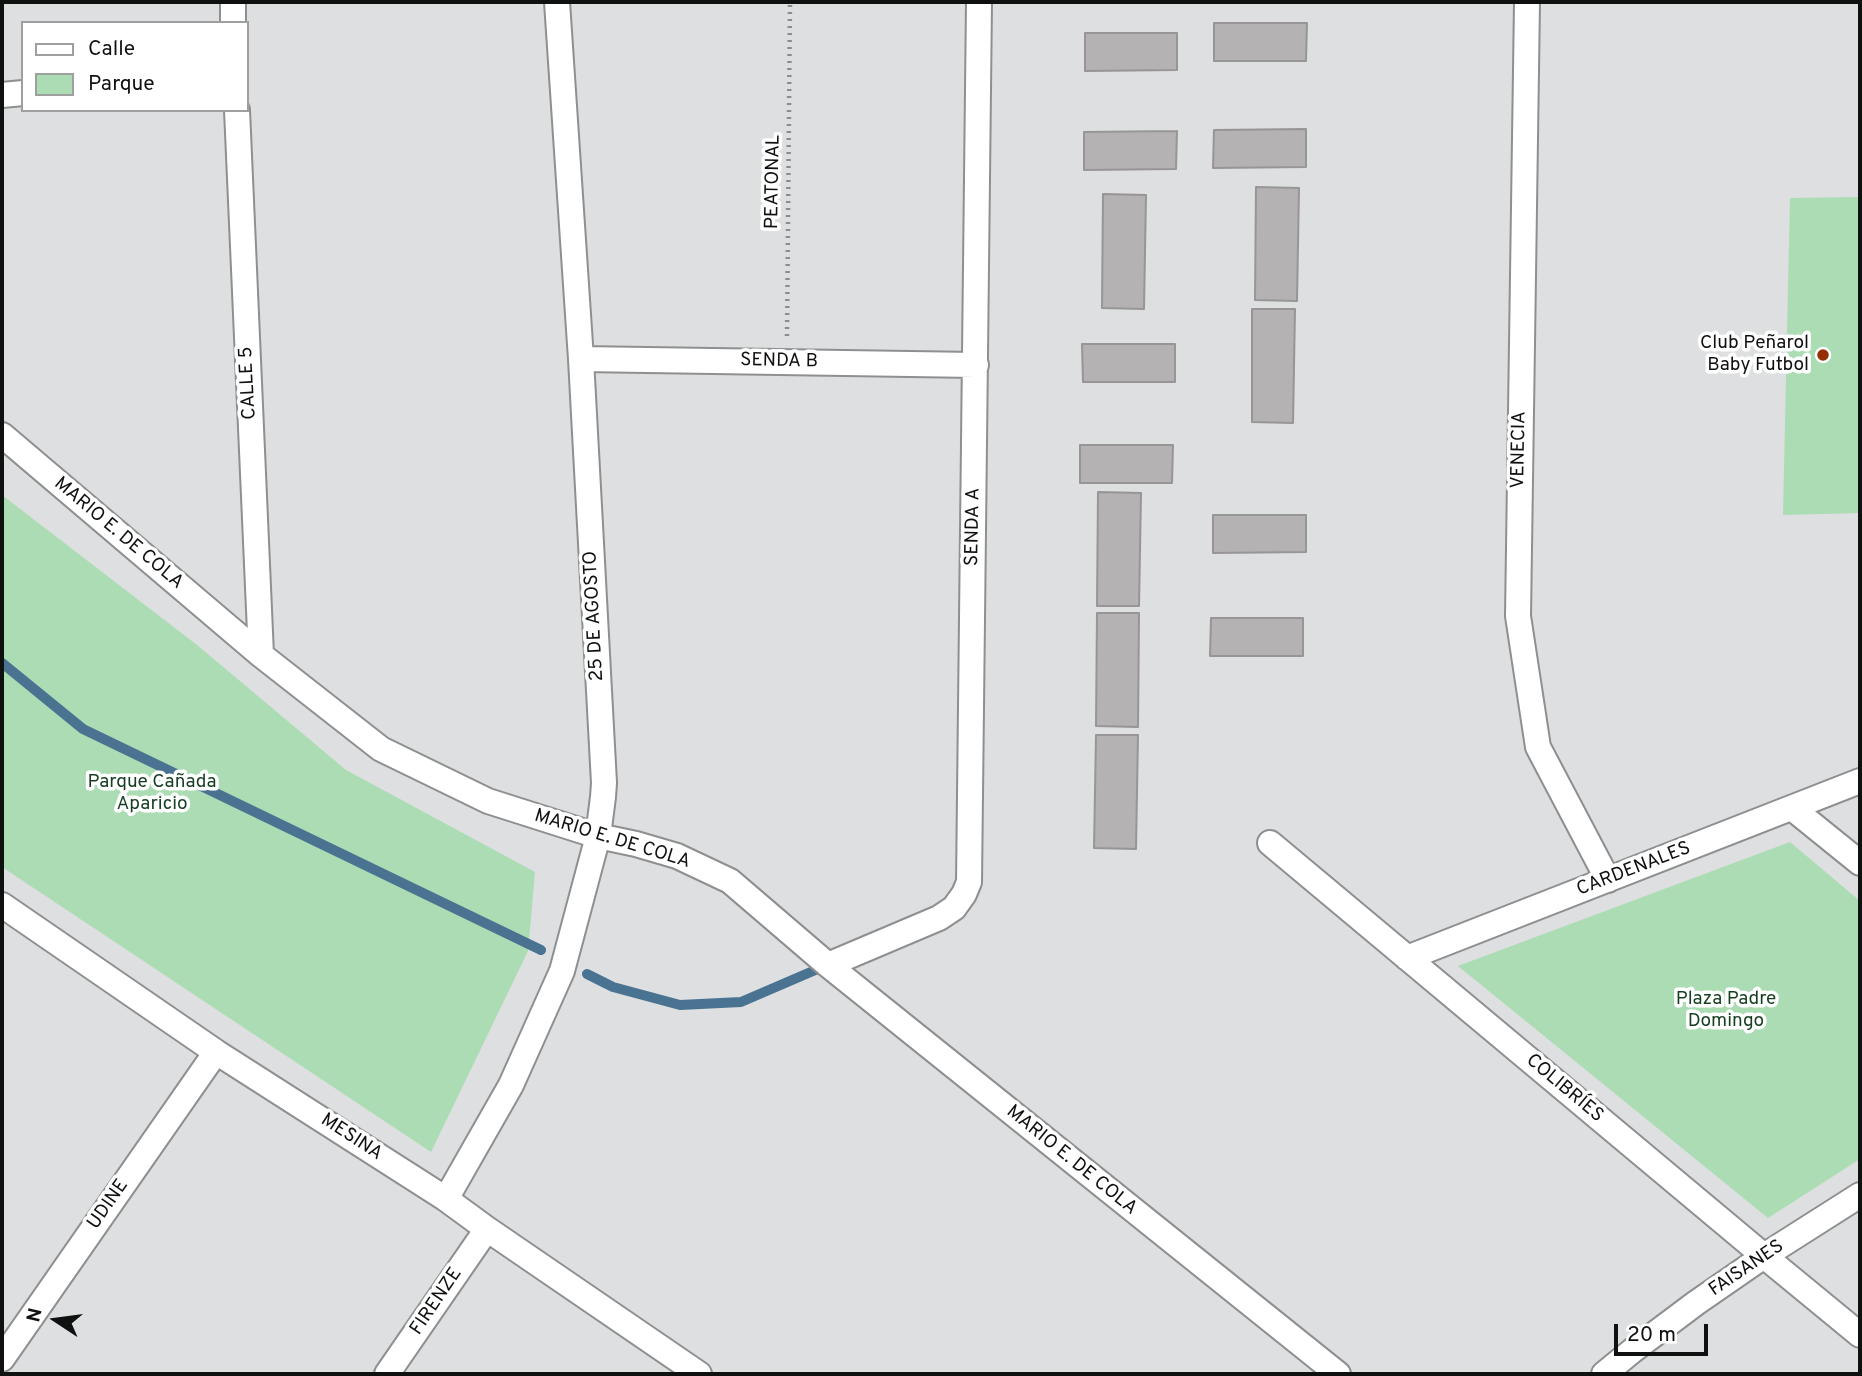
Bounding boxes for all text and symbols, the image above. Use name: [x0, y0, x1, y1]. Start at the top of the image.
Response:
legend: [21, 21, 248, 112]
text: Calle: [88, 36, 135, 63]
text: Parque: [88, 71, 155, 98]
street label: PEATONAL: [762, 135, 786, 229]
place label: Club Peñarol Baby Futbol: [1700, 333, 1809, 377]
street label: CALLE 5: [236, 346, 262, 420]
marker: Club Peñarol Baby Futbol: [1815, 347, 1831, 363]
street label: SENDA B: [740, 350, 818, 374]
street label: VENECIA: [1508, 411, 1532, 489]
street label: MARIO E. DE COLA: [49, 473, 187, 595]
street label: SENDA A: [962, 488, 986, 566]
street label: 25 DE AGOSTO: [580, 550, 610, 682]
park label: Parque Cañada Aparicio: [88, 772, 216, 816]
street label: MARIO E. DE COLA: [531, 805, 693, 875]
street label: CARDENALES: [1574, 838, 1694, 902]
park label: Plaza Padre Domingo: [1676, 989, 1776, 1033]
street label: COLIBRÍES: [1520, 1050, 1608, 1128]
street label: MARIO E. DE COLA: [1001, 1101, 1141, 1221]
street label: MESINA: [316, 1110, 386, 1166]
street label: UDINE: [84, 1176, 134, 1234]
street label: FAISANES: [1705, 1236, 1789, 1302]
street label: FIRENZE: [406, 1264, 468, 1340]
north arrow: [21, 1285, 91, 1355]
text: N: [22, 1306, 49, 1325]
scale bar: [1617, 1310, 1712, 1354]
text: 20 m: [1627, 1322, 1676, 1349]

